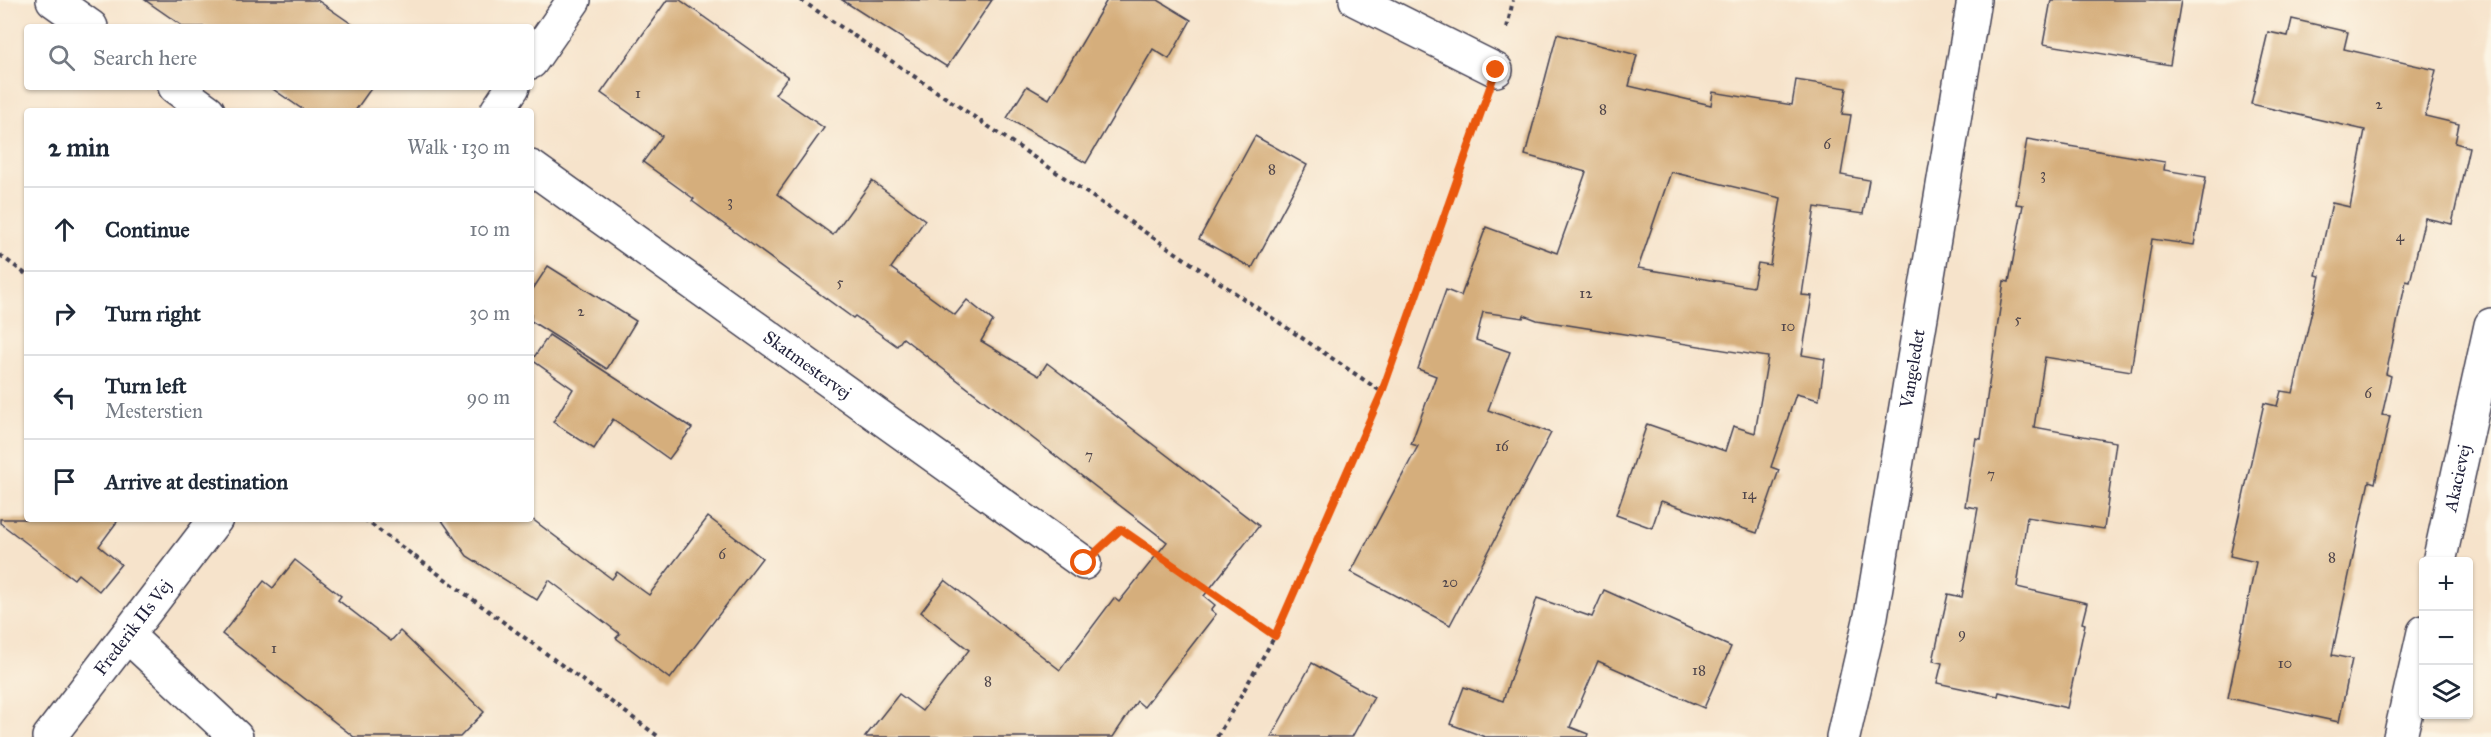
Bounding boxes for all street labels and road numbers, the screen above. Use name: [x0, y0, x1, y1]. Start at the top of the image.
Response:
street label: Skatmestervej: [759, 326, 856, 404]
street label: Vangeledet: [1895, 327, 1930, 411]
street label: Akacievej: [2439, 442, 2475, 515]
street label: Frederik IIs Vej: [89, 575, 177, 680]

